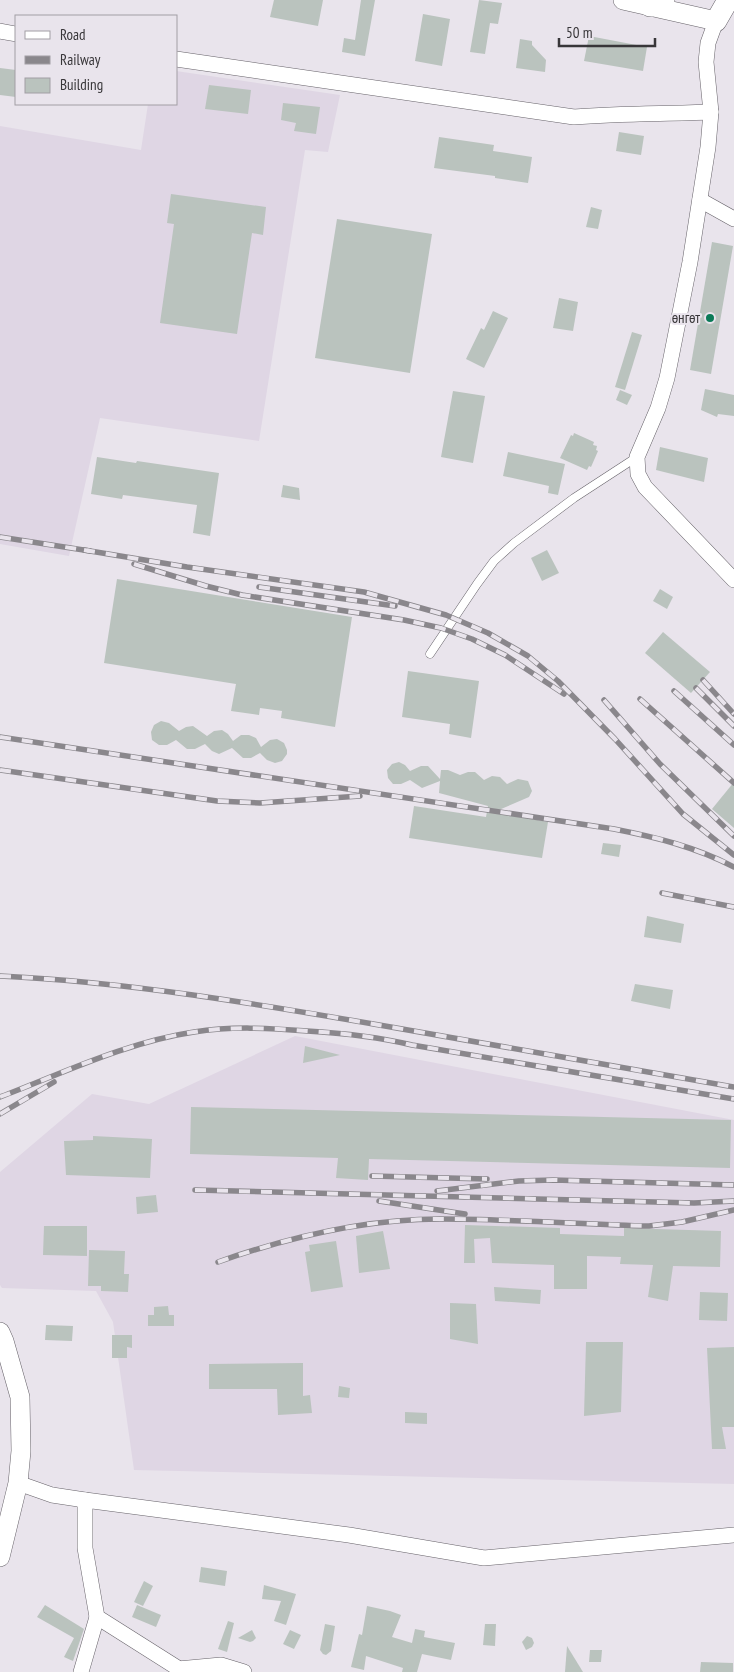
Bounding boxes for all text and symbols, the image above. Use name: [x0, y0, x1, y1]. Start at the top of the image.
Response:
legend: [15, 15, 178, 105]
scale bar: [559, 15, 655, 47]
text: 50 m: [566, 23, 592, 42]
text: Road: [60, 25, 86, 44]
text: Railway: [60, 50, 101, 69]
text: Building: [60, 75, 103, 94]
place label: өнгөт: [672, 308, 700, 327]
marker: өнгөт: [704, 312, 716, 324]

